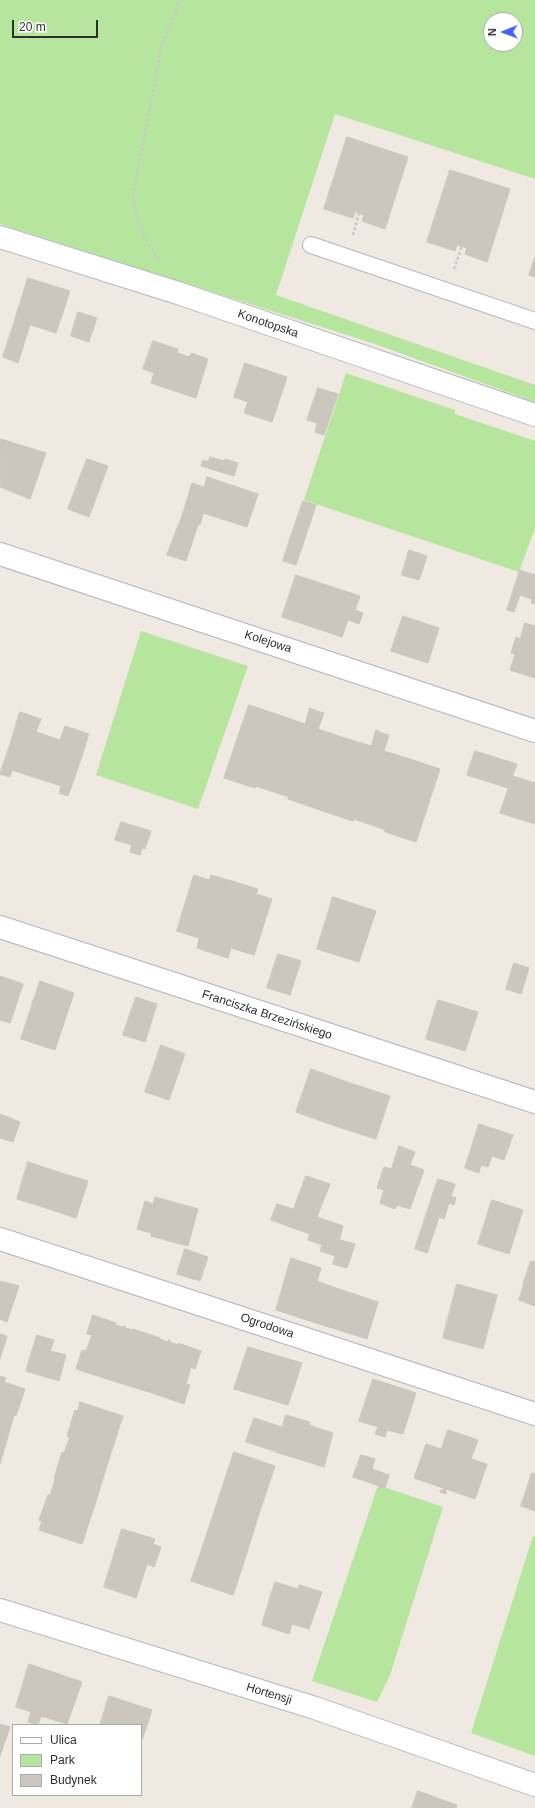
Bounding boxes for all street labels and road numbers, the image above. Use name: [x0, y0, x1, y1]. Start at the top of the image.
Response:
street label: Konotopska: [236, 307, 300, 341]
street label: Kolejowa: [243, 628, 293, 656]
street label: Franciszka Brzezińskiego: [200, 987, 334, 1043]
street label: Ogrodowa: [238, 1311, 296, 1341]
street label: Hortensji: [244, 1680, 294, 1708]

